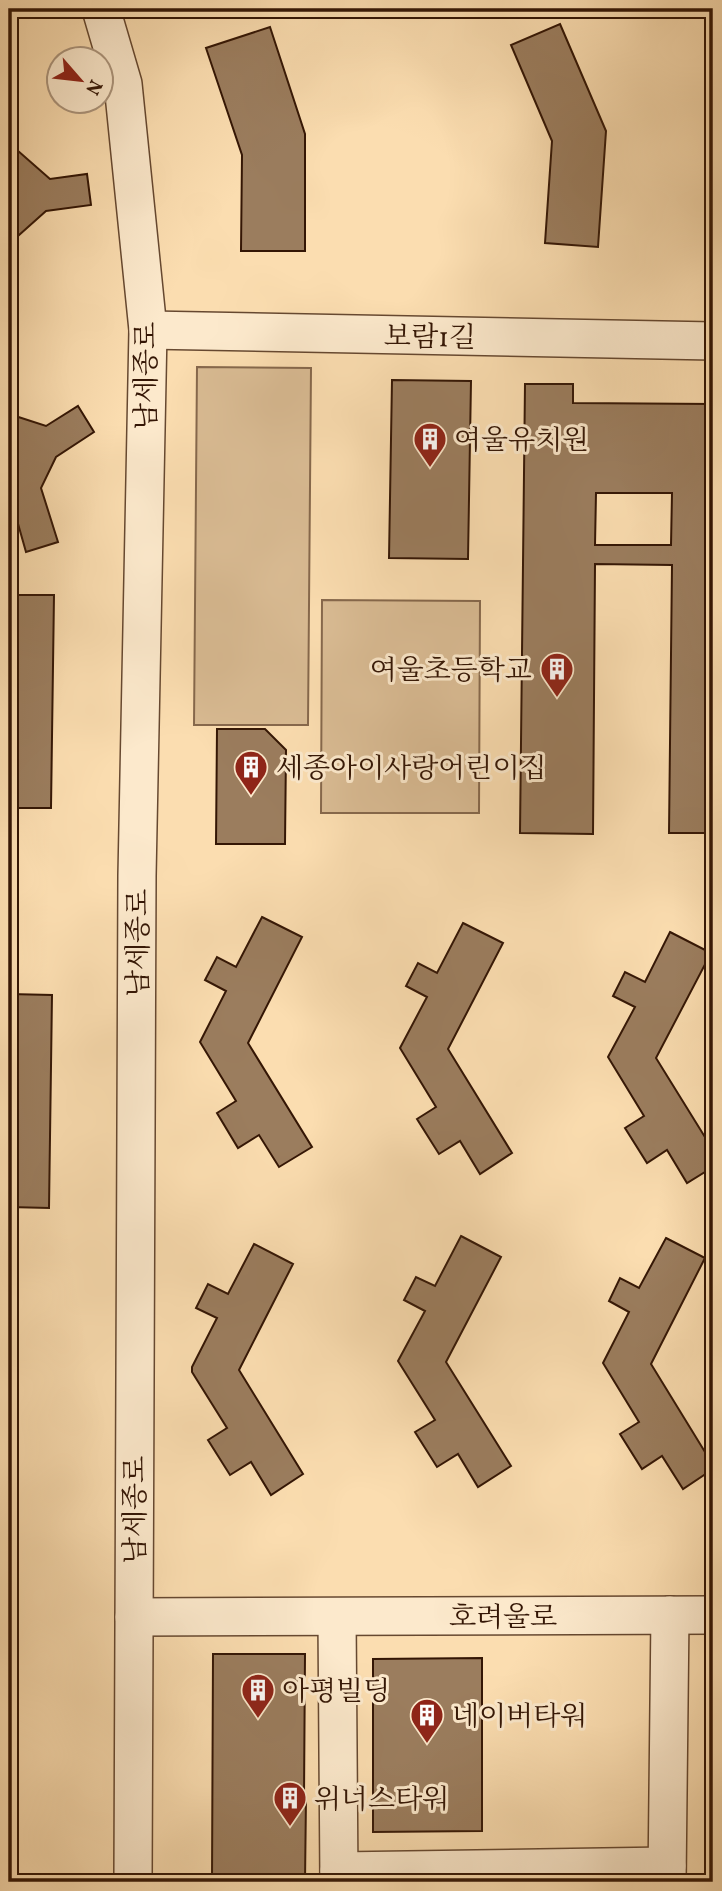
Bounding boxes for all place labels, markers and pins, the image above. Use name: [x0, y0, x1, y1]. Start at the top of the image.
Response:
building icon: 여울유치원: [411, 420, 449, 469]
place label: 여울유치원: [454, 422, 589, 461]
building icon: 여울초등학교: [538, 650, 576, 699]
place label: 여울초등학교: [370, 652, 532, 691]
building icon: 세종아이사랑어린이집: [232, 748, 270, 797]
place label: 세종아이사랑어린이집: [276, 750, 546, 789]
building icon: 아평빌딩: [239, 1671, 277, 1720]
place label: 아평빌딩: [282, 1673, 390, 1712]
building icon: 네이버타워: [408, 1696, 446, 1745]
place label: 네이버타워: [452, 1698, 587, 1737]
building icon: 위너스타워: [271, 1779, 309, 1828]
place label: 위너스타워: [314, 1781, 449, 1820]

